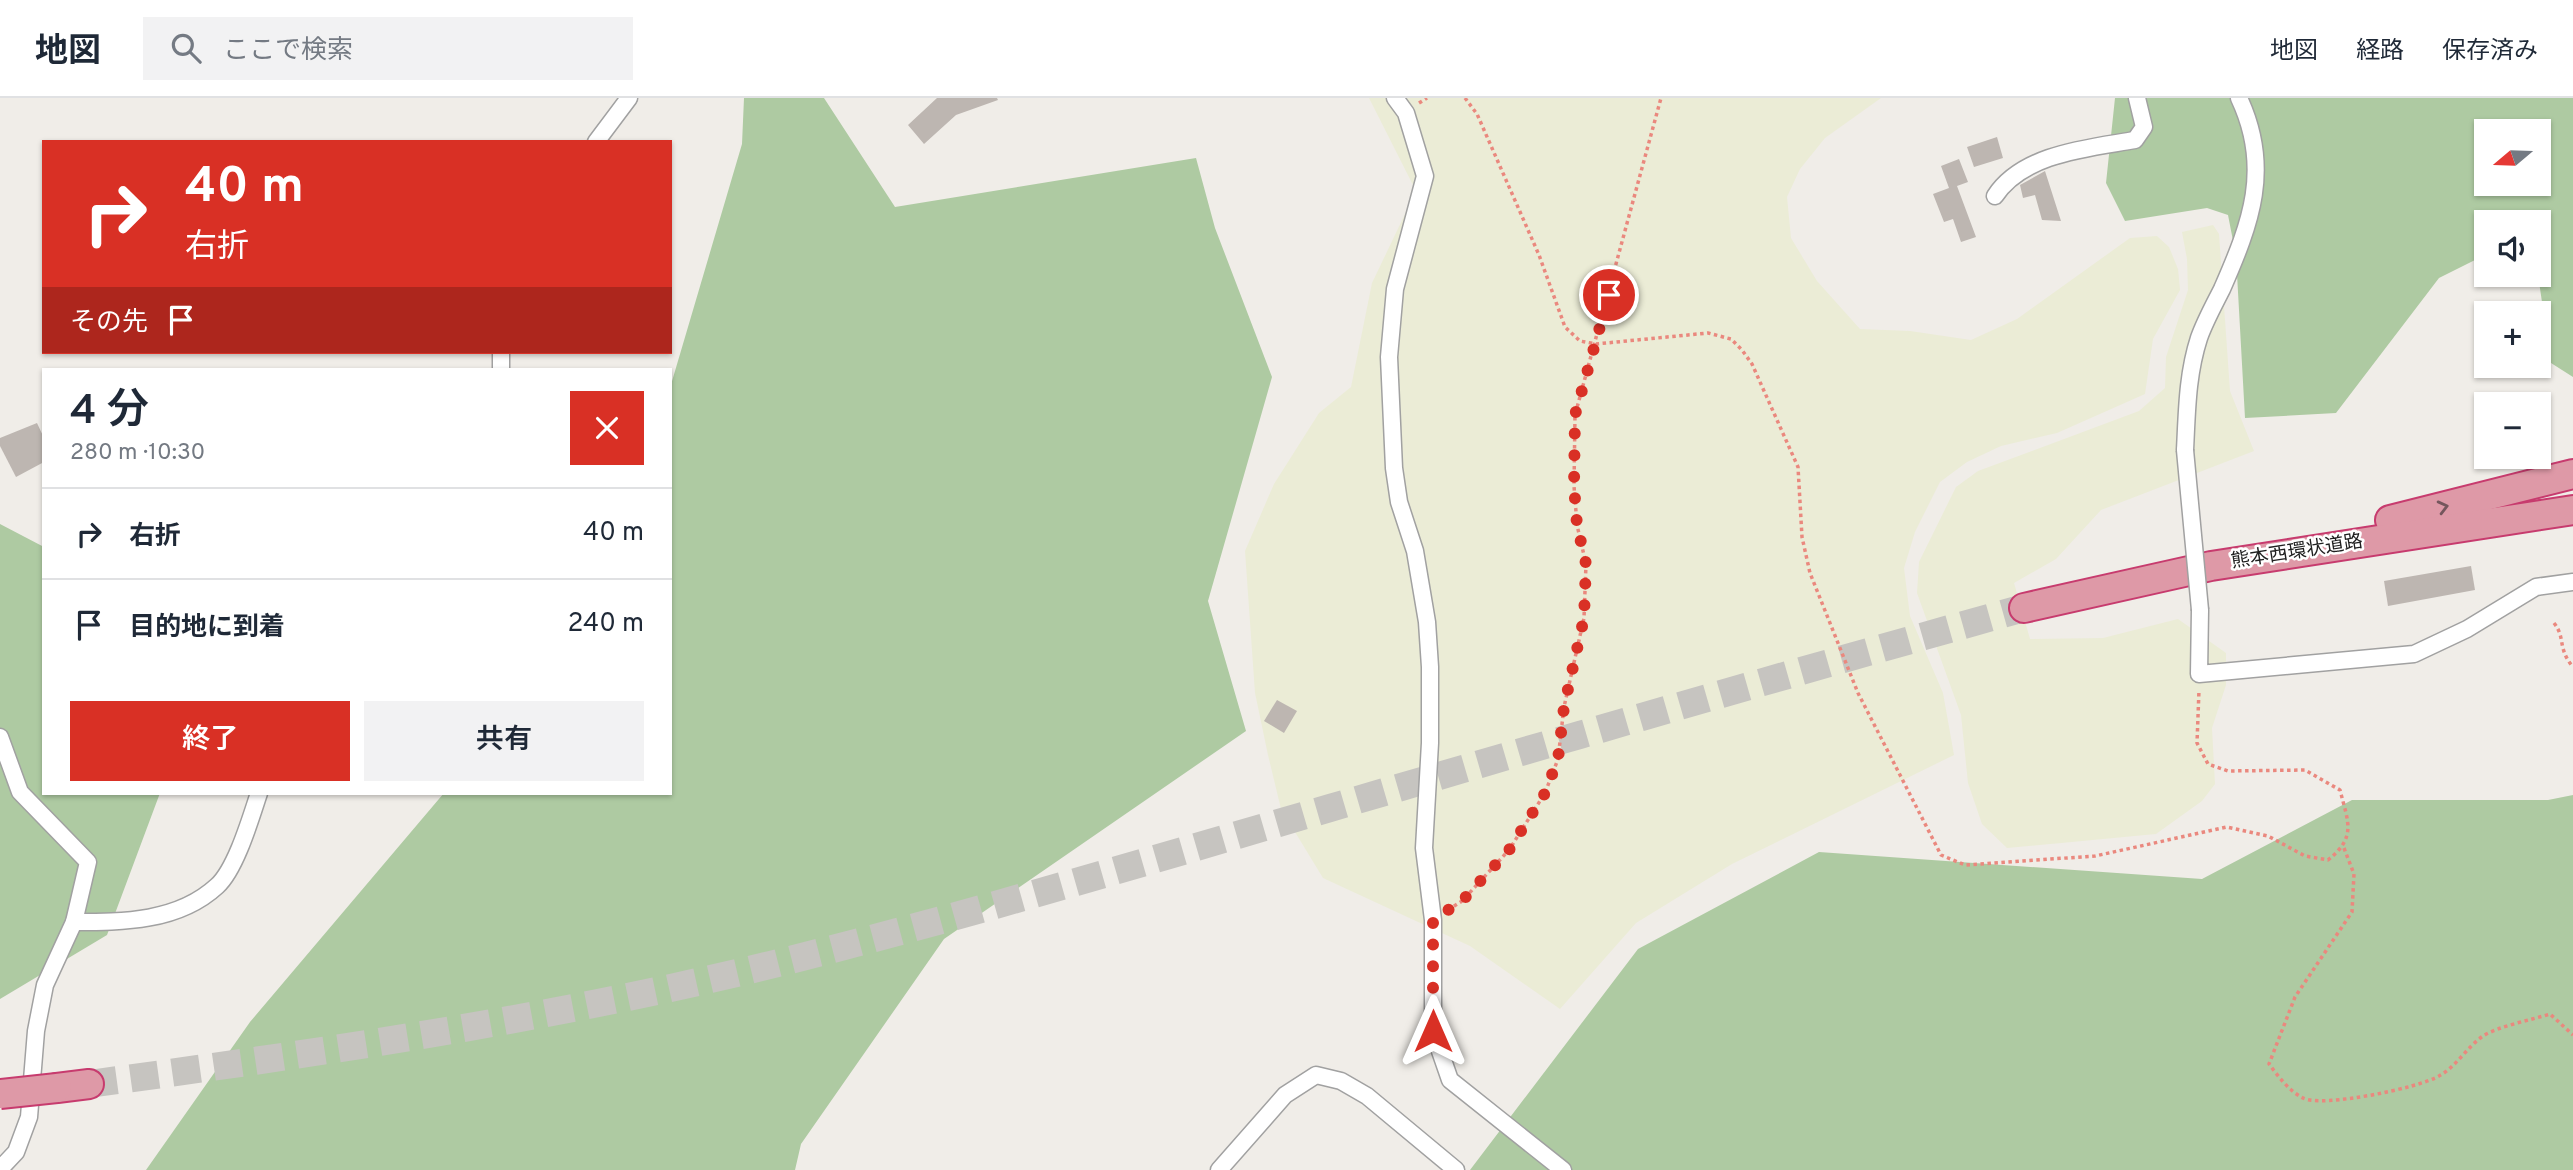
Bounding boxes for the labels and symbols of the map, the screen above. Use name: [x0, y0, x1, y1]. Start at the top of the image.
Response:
north arrow: [2474, 119, 2552, 196]
pin: [1579, 265, 1639, 325]
one-way arrow: [2437, 501, 2449, 515]
street label: 熊本西環状道路: [2229, 530, 2365, 574]
position arrow: [1396, 994, 1470, 1068]

